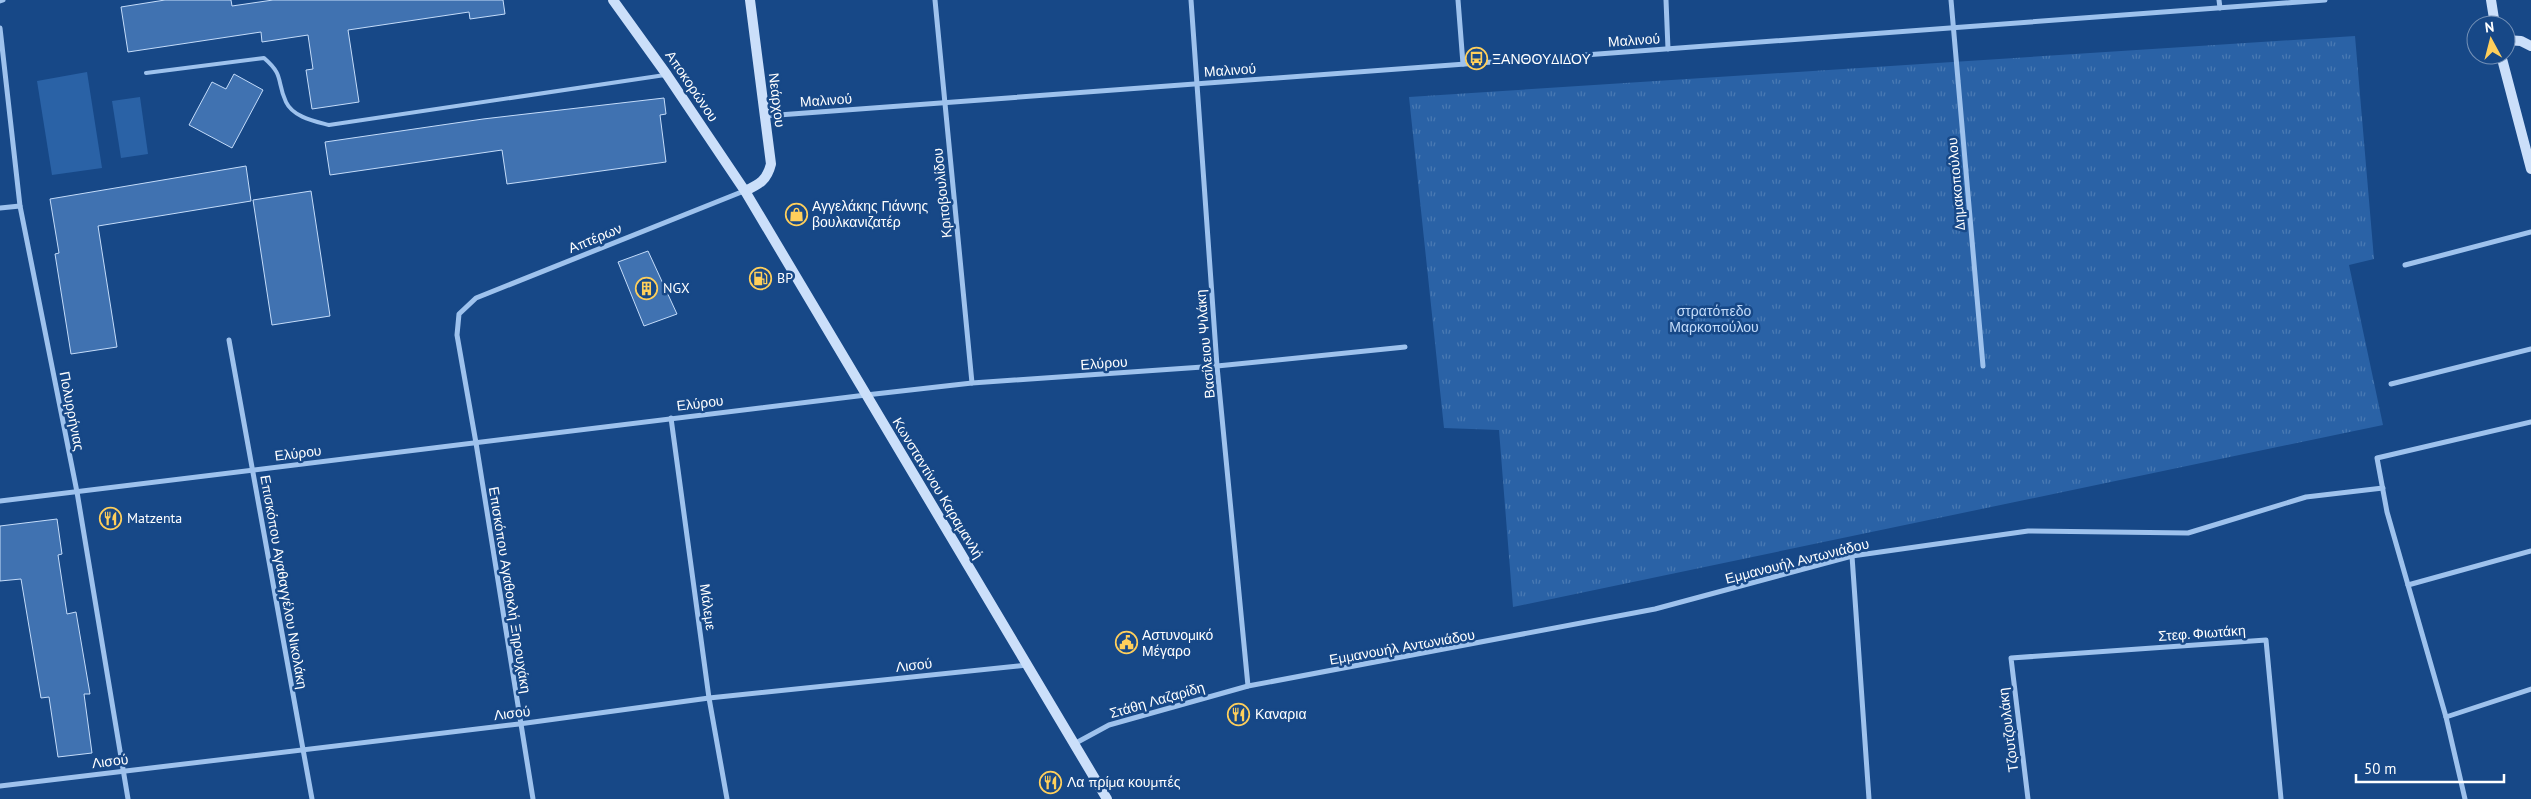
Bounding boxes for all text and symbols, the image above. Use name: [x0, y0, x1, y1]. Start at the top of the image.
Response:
north arrow: [2466, 15, 2516, 65]
text: N: [2484, 18, 2495, 37]
street label: Μαλινού: [1607, 29, 1661, 51]
street label: Αποκορώνου: [662, 47, 722, 125]
bus stop icon: ΞΑΝΘΟΥΔΙΔΟΥ: [1464, 47, 1488, 71]
place label: ΞΑΝΘΟΥΔΙΔΟΥ: [1492, 50, 1591, 68]
street label: Μαλινού: [1203, 59, 1257, 81]
street label: Νεάρχου: [765, 72, 789, 128]
street label: Μαλινού: [799, 89, 853, 111]
street label: Δημακοπούλου: [1943, 137, 1969, 231]
street label: Κριτοβουλίδου: [928, 147, 956, 239]
place label: Αγγελάκης Γιάννης βουλκανιζατέρ: [812, 197, 929, 231]
shop icon: Αγγελάκης Γιάννης βουλκανιζατέρ: [784, 202, 808, 226]
street label: Απτέρων: [566, 219, 624, 257]
fuel station icon: BP: [749, 266, 773, 290]
place label: BP: [777, 269, 793, 287]
building icon: NGX: [635, 276, 659, 300]
place label: NGX: [663, 279, 690, 297]
street label: Βασίλειου Ψιλάκη: [1191, 289, 1219, 399]
park label: στρατόπεδο Μαρκοπούλου: [1669, 302, 1759, 336]
street label: Ελύρου: [1080, 352, 1128, 374]
street label: Πολυρρήνιας: [55, 370, 89, 453]
street label: Ελύρου: [676, 391, 724, 415]
street label: Κωνσταντίνου Καραμανλή: [889, 414, 987, 562]
street label: Ελύρου: [274, 441, 322, 465]
street label: Επισκόπου Αγαθαγγέλου Νικολάκη: [256, 474, 312, 690]
street label: Επισκόπου Αγαθοκλή Ξηρουχάκη: [485, 485, 535, 695]
restaurant icon: Matzenta: [99, 506, 123, 530]
place label: Matzenta: [127, 509, 182, 527]
street label: Εμμανουήλ Αντωνιάδου: [1723, 534, 1871, 588]
street label: Μάλεμε: [696, 582, 720, 632]
street label: Στεφ. Φιωτάκη: [2158, 621, 2246, 645]
street label: Εμμανουήλ Αντωνιάδου: [1328, 625, 1476, 669]
place label: Αστυνομικό Μέγαρο: [1142, 626, 1214, 660]
public building icon: Αστυνομικό Μέγαρο: [1114, 631, 1138, 655]
street label: Λισού: [895, 654, 933, 676]
street label: Στάθη Λαζαρίδη: [1107, 678, 1207, 722]
street label: Τζουτζουλάκη: [1994, 687, 2022, 773]
street label: Λισού: [493, 702, 531, 724]
restaurant icon: Καναρια: [1227, 702, 1251, 726]
place label: Καναρια: [1255, 705, 1307, 723]
street label: Λισού: [91, 750, 129, 772]
scale bar: [2356, 752, 2504, 784]
text: 50 m: [2364, 759, 2397, 778]
restaurant icon: Λα πρίμα κουμπές: [1039, 770, 1063, 794]
place label: Λα πρίμα κουμπές: [1067, 773, 1181, 791]

